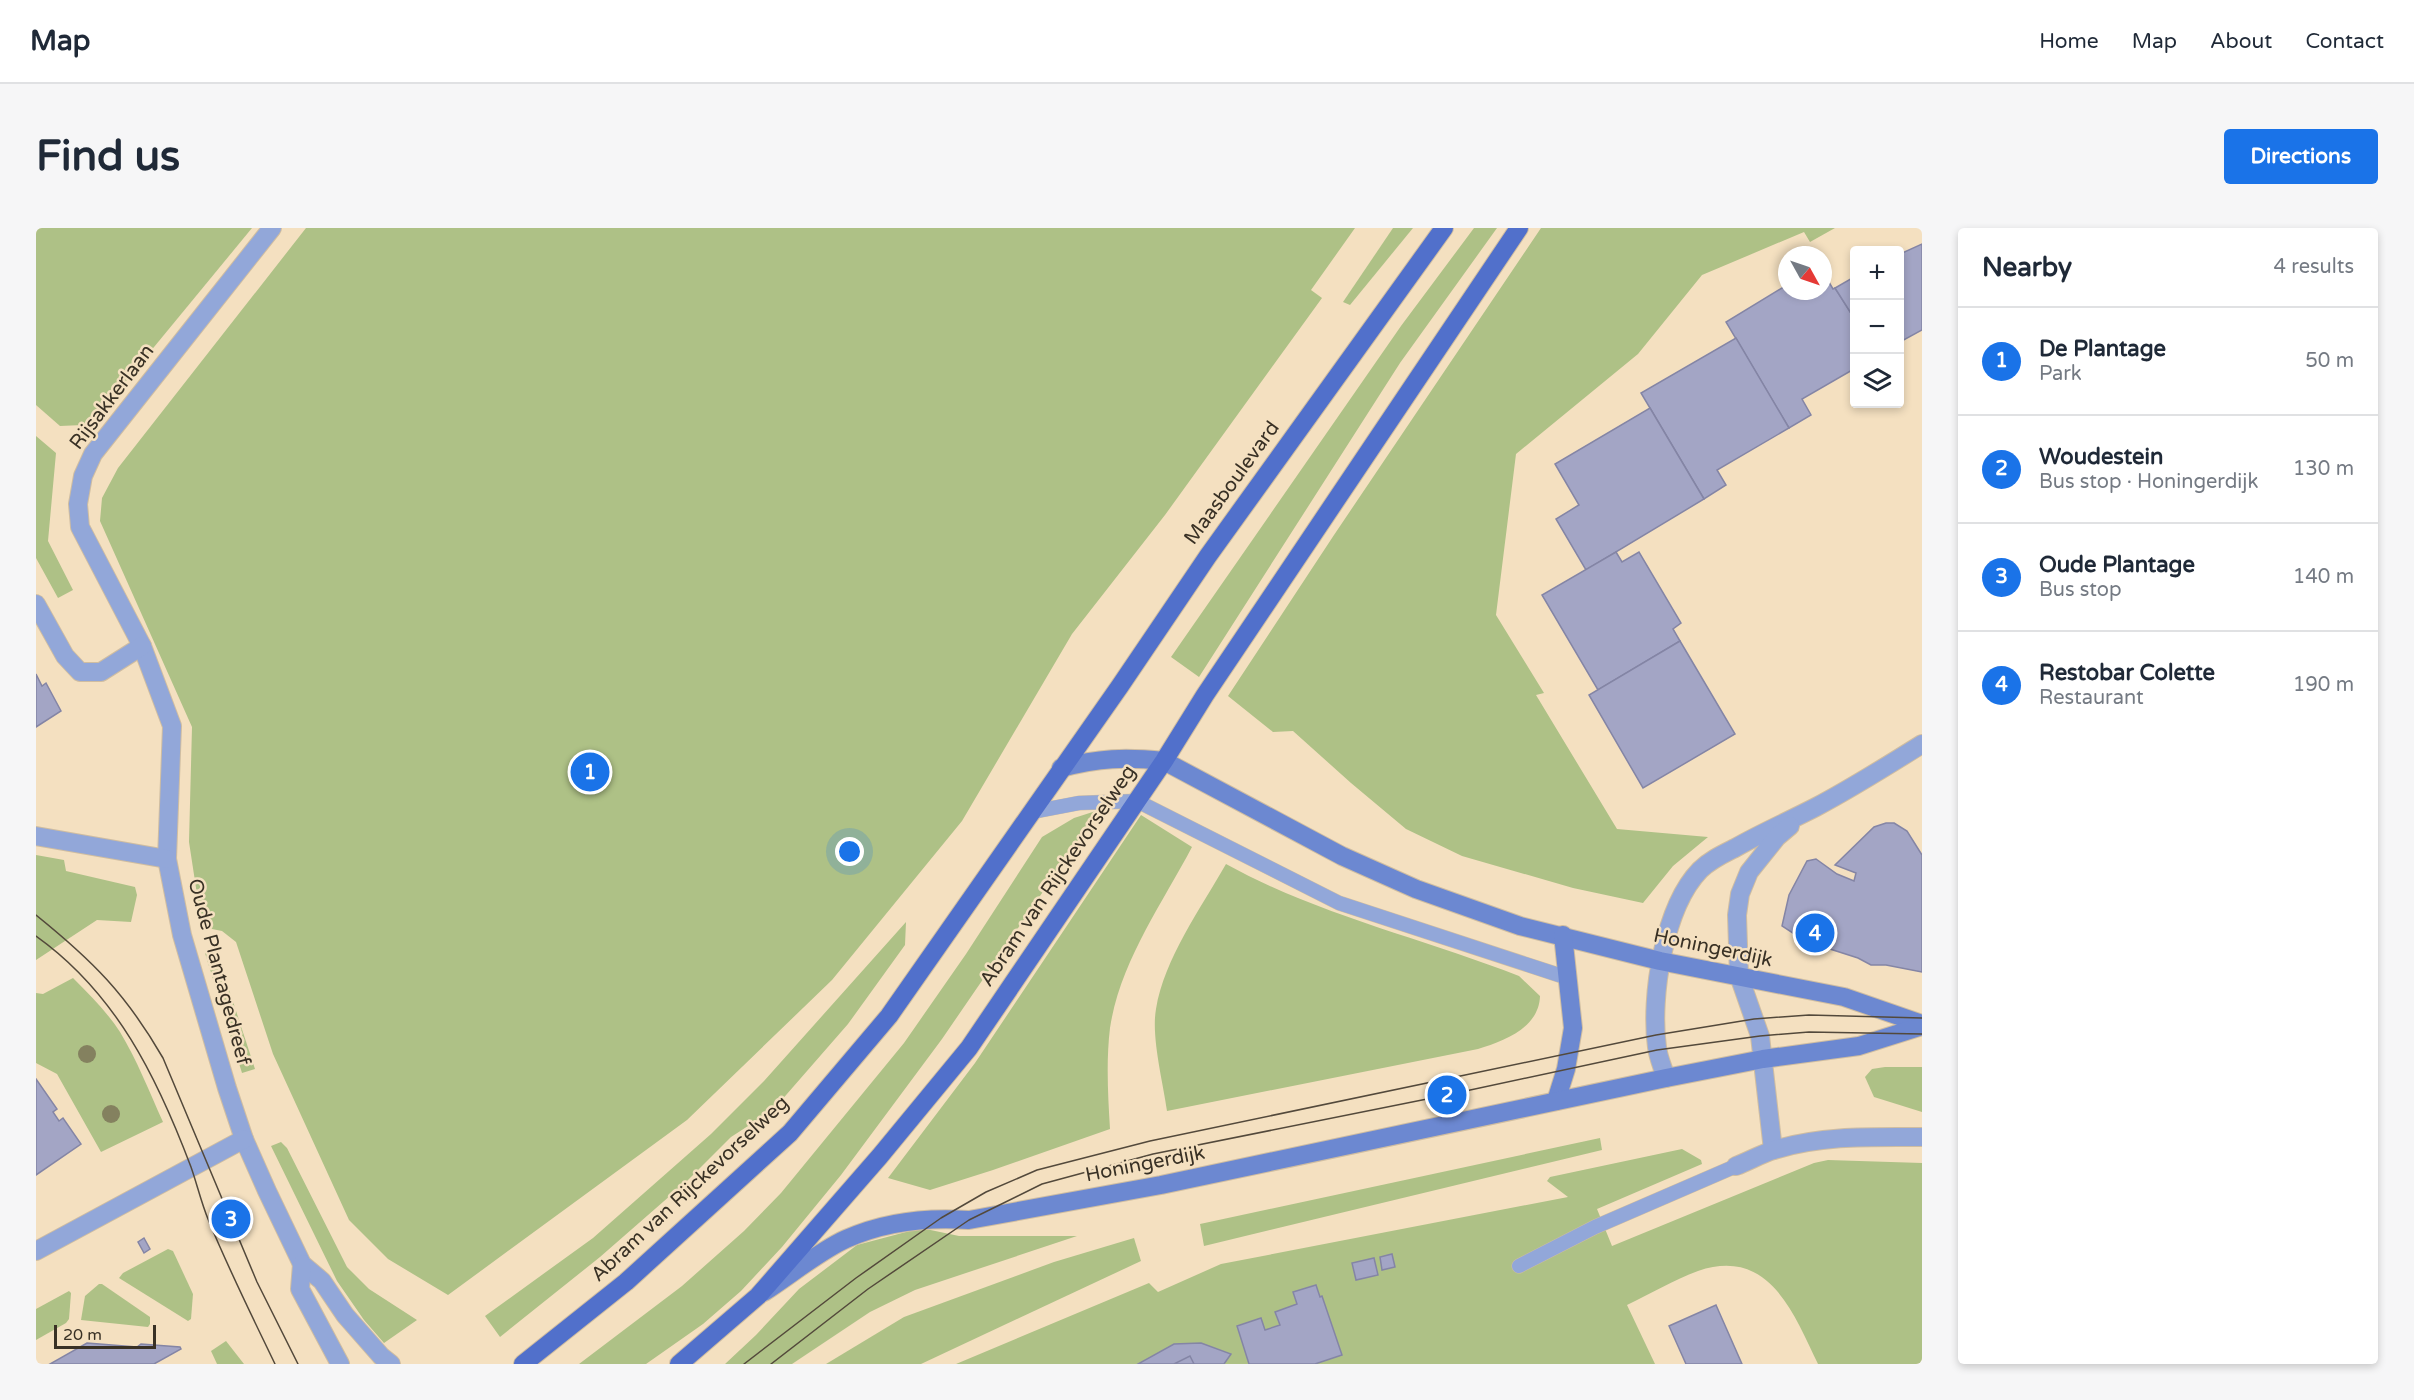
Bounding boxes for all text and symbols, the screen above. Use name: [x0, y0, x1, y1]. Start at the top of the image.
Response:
text: Map: [30, 24, 90, 58]
text: Home: [2039, 29, 2099, 54]
text: Map: [2132, 29, 2177, 54]
text: About: [2210, 29, 2272, 54]
text: Contact: [2305, 29, 2384, 54]
button: Directions: [2224, 129, 2378, 184]
text: Find us: [36, 131, 180, 182]
north arrow: [1778, 246, 1832, 300]
map controls: [1850, 246, 1904, 408]
button: +: [1850, 246, 1904, 300]
text: Nearby: [1982, 252, 2072, 283]
text: 4 results: [2274, 255, 2354, 279]
button: −: [1850, 300, 1904, 354]
text: De Plantage: [2039, 336, 2166, 362]
street label: Rijsakkerlaan: [65, 340, 159, 454]
text: 1: [1995, 349, 2008, 373]
text: 50 m: [2305, 349, 2354, 373]
button: layers: [1850, 354, 1904, 408]
text: Park: [2039, 362, 2082, 386]
street label: Maasboulevard: [1179, 417, 1285, 549]
text: Woudestein: [2039, 444, 2163, 470]
text: 2: [1995, 457, 2008, 481]
text: 130 m: [2293, 457, 2354, 481]
text: Bus stop · Honingerdijk: [2039, 470, 2258, 494]
text: Oude Plantage: [2039, 552, 2195, 578]
text: 3: [1995, 565, 2008, 589]
text: 140 m: [2293, 565, 2354, 589]
text: Bus stop: [2039, 578, 2122, 602]
text: Restobar Colette: [2039, 660, 2215, 686]
text: 4: [1995, 673, 2008, 697]
text: 190 m: [2293, 673, 2354, 697]
text: Restaurant: [2039, 686, 2144, 710]
pin: 1: [570, 750, 610, 794]
street label: Abram van Rijckevorselweg: [975, 761, 1141, 991]
your location: [835, 837, 864, 866]
street label: Oude Plantagedreef: [183, 876, 256, 1068]
pin: 4: [1796, 910, 1834, 956]
street label: Honingerdijk: [1651, 924, 1775, 972]
pin: 2: [1428, 1072, 1466, 1118]
street label: Abram van Rijckevorselweg: [586, 1091, 794, 1287]
street label: Honingerdijk: [1083, 1141, 1207, 1187]
pin: 3: [212, 1196, 250, 1242]
scale bar: [54, 1322, 156, 1350]
text: 20 m: [63, 1325, 102, 1345]

